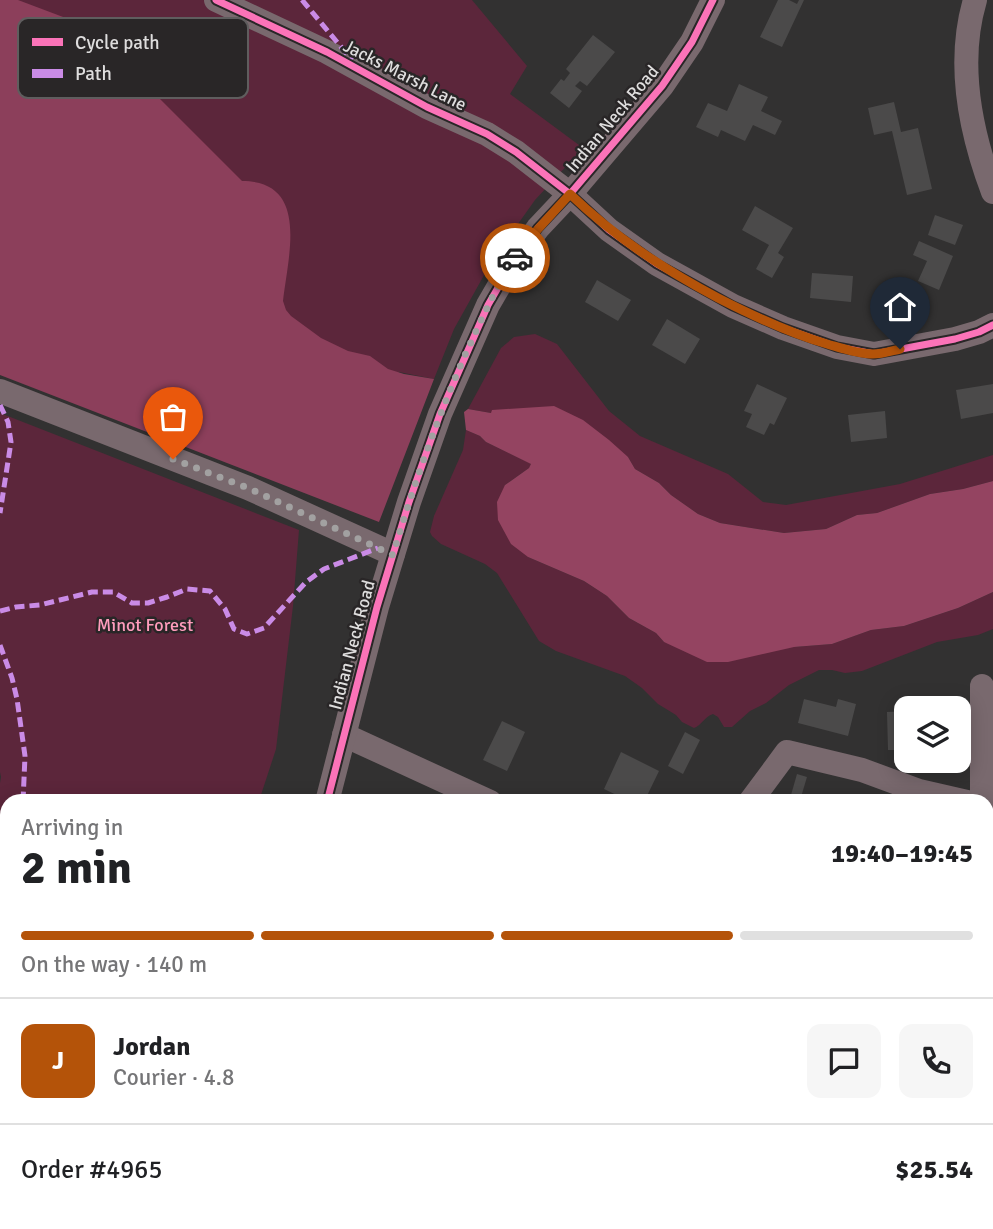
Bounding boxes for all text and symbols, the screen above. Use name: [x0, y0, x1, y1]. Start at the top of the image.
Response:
legend: [18, 18, 248, 98]
text: Cycle path: [75, 31, 160, 55]
street label: Jacks Marsh Lane: [340, 35, 470, 115]
street label: Indian Neck Road: [561, 61, 663, 177]
text: Path: [75, 62, 112, 86]
courier: [480, 223, 550, 293]
icon: car: [496, 239, 534, 277]
pin: [870, 277, 930, 349]
icon: home: [881, 288, 919, 326]
pin: [143, 387, 203, 459]
icon: bag: [154, 398, 192, 436]
street label: Indian Neck Road: [324, 578, 380, 712]
park label: Minot Forest: [97, 614, 193, 636]
map controls: [894, 696, 971, 773]
button: layers: [894, 696, 971, 773]
text: Arriving in: [21, 813, 123, 842]
text: 19:40–19:45: [831, 838, 973, 870]
text: 2 min: [21, 840, 132, 896]
text: On the way · 140 m: [21, 950, 207, 979]
button: chat: [807, 1024, 881, 1098]
button: phone: [899, 1024, 973, 1098]
text: Jordan: [113, 1031, 190, 1063]
text: J: [52, 1045, 64, 1077]
text: Courier · 4.8: [113, 1063, 234, 1092]
text: Order #4965: [21, 1154, 162, 1186]
text: $25.54: [895, 1154, 973, 1186]

